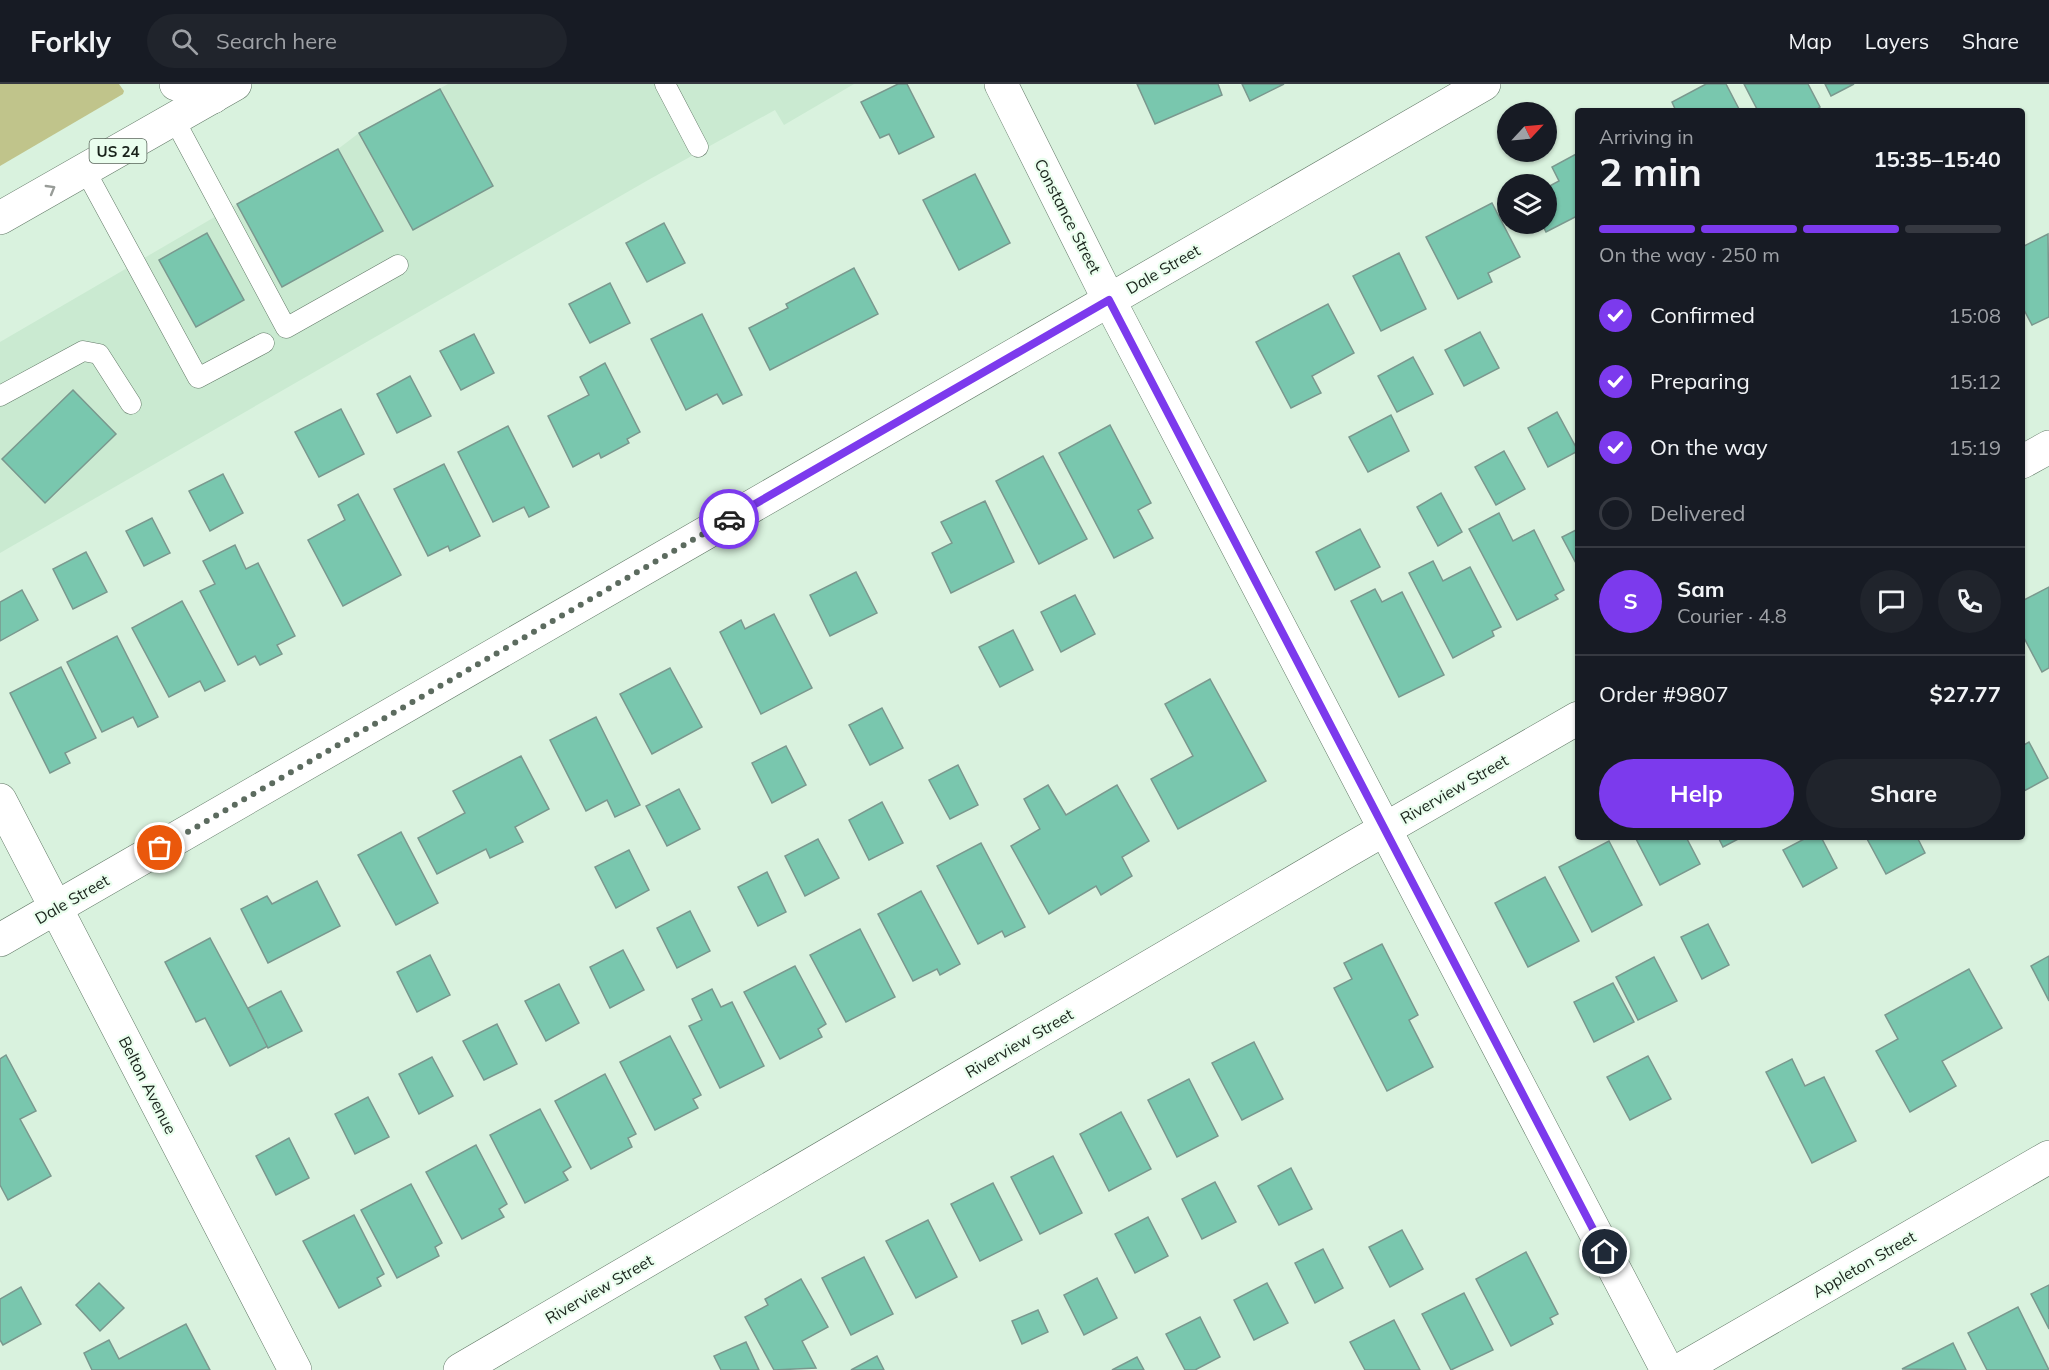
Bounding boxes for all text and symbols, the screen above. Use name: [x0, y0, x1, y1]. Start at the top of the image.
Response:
search box: [147, 14, 567, 68]
text: Forkly: [30, 24, 111, 59]
icon: search: [168, 25, 201, 58]
text: Search here: [216, 27, 337, 55]
text: Map: [1789, 28, 1832, 54]
text: Layers: [1865, 28, 1929, 54]
text: Share: [1962, 28, 2019, 54]
north arrow: [1497, 102, 1557, 162]
map controls: [1497, 102, 1557, 234]
text: Arriving in: [1599, 124, 1694, 149]
road number: US 24: [90, 139, 146, 163]
text: 15:35–15:40: [1873, 145, 2001, 173]
text: 2 min: [1599, 147, 1702, 196]
street label: Constance Street: [1030, 155, 1106, 277]
button: layers: [1497, 174, 1557, 234]
one-way arrow: [45, 185, 55, 197]
street label: Dale Street: [1122, 240, 1204, 298]
text: On the way · 250 m: [1599, 242, 1780, 267]
icon: check: [1599, 299, 1632, 332]
text: Confirmed: [1650, 301, 1755, 329]
text: 15:08: [1948, 303, 2001, 328]
icon: check: [1599, 365, 1632, 398]
text: Preparing: [1650, 367, 1750, 395]
text: 15:12: [1948, 369, 2001, 394]
icon: check: [1599, 431, 1632, 464]
text: On the way: [1650, 433, 1768, 461]
text: 15:19: [1948, 435, 2001, 460]
courier: [699, 489, 759, 549]
text: Delivered: [1650, 499, 1745, 527]
icon: car: [713, 503, 746, 536]
button: chat: [1860, 570, 1923, 633]
button: phone: [1938, 570, 2001, 633]
text: Sam: [1677, 575, 1725, 603]
text: S: [1623, 587, 1638, 615]
text: Courier · 4.8: [1677, 603, 1787, 628]
text: Order #9807: [1599, 680, 1729, 708]
text: $27.77: [1930, 680, 2001, 708]
street label: Riverview Street: [1396, 750, 1512, 828]
button: Help: [1599, 759, 1794, 828]
button: Share: [1806, 759, 2001, 828]
pin: [134, 822, 185, 873]
icon: bag: [143, 831, 176, 864]
street label: Dale Street: [31, 870, 113, 928]
street label: Riverview Street: [961, 1004, 1077, 1082]
street label: Belton Avenue: [115, 1033, 181, 1137]
pin: [1579, 1226, 1630, 1277]
street label: Appleton Street: [1809, 1226, 1920, 1302]
icon: home: [1588, 1235, 1621, 1268]
street label: Riverview Street: [541, 1250, 657, 1328]

